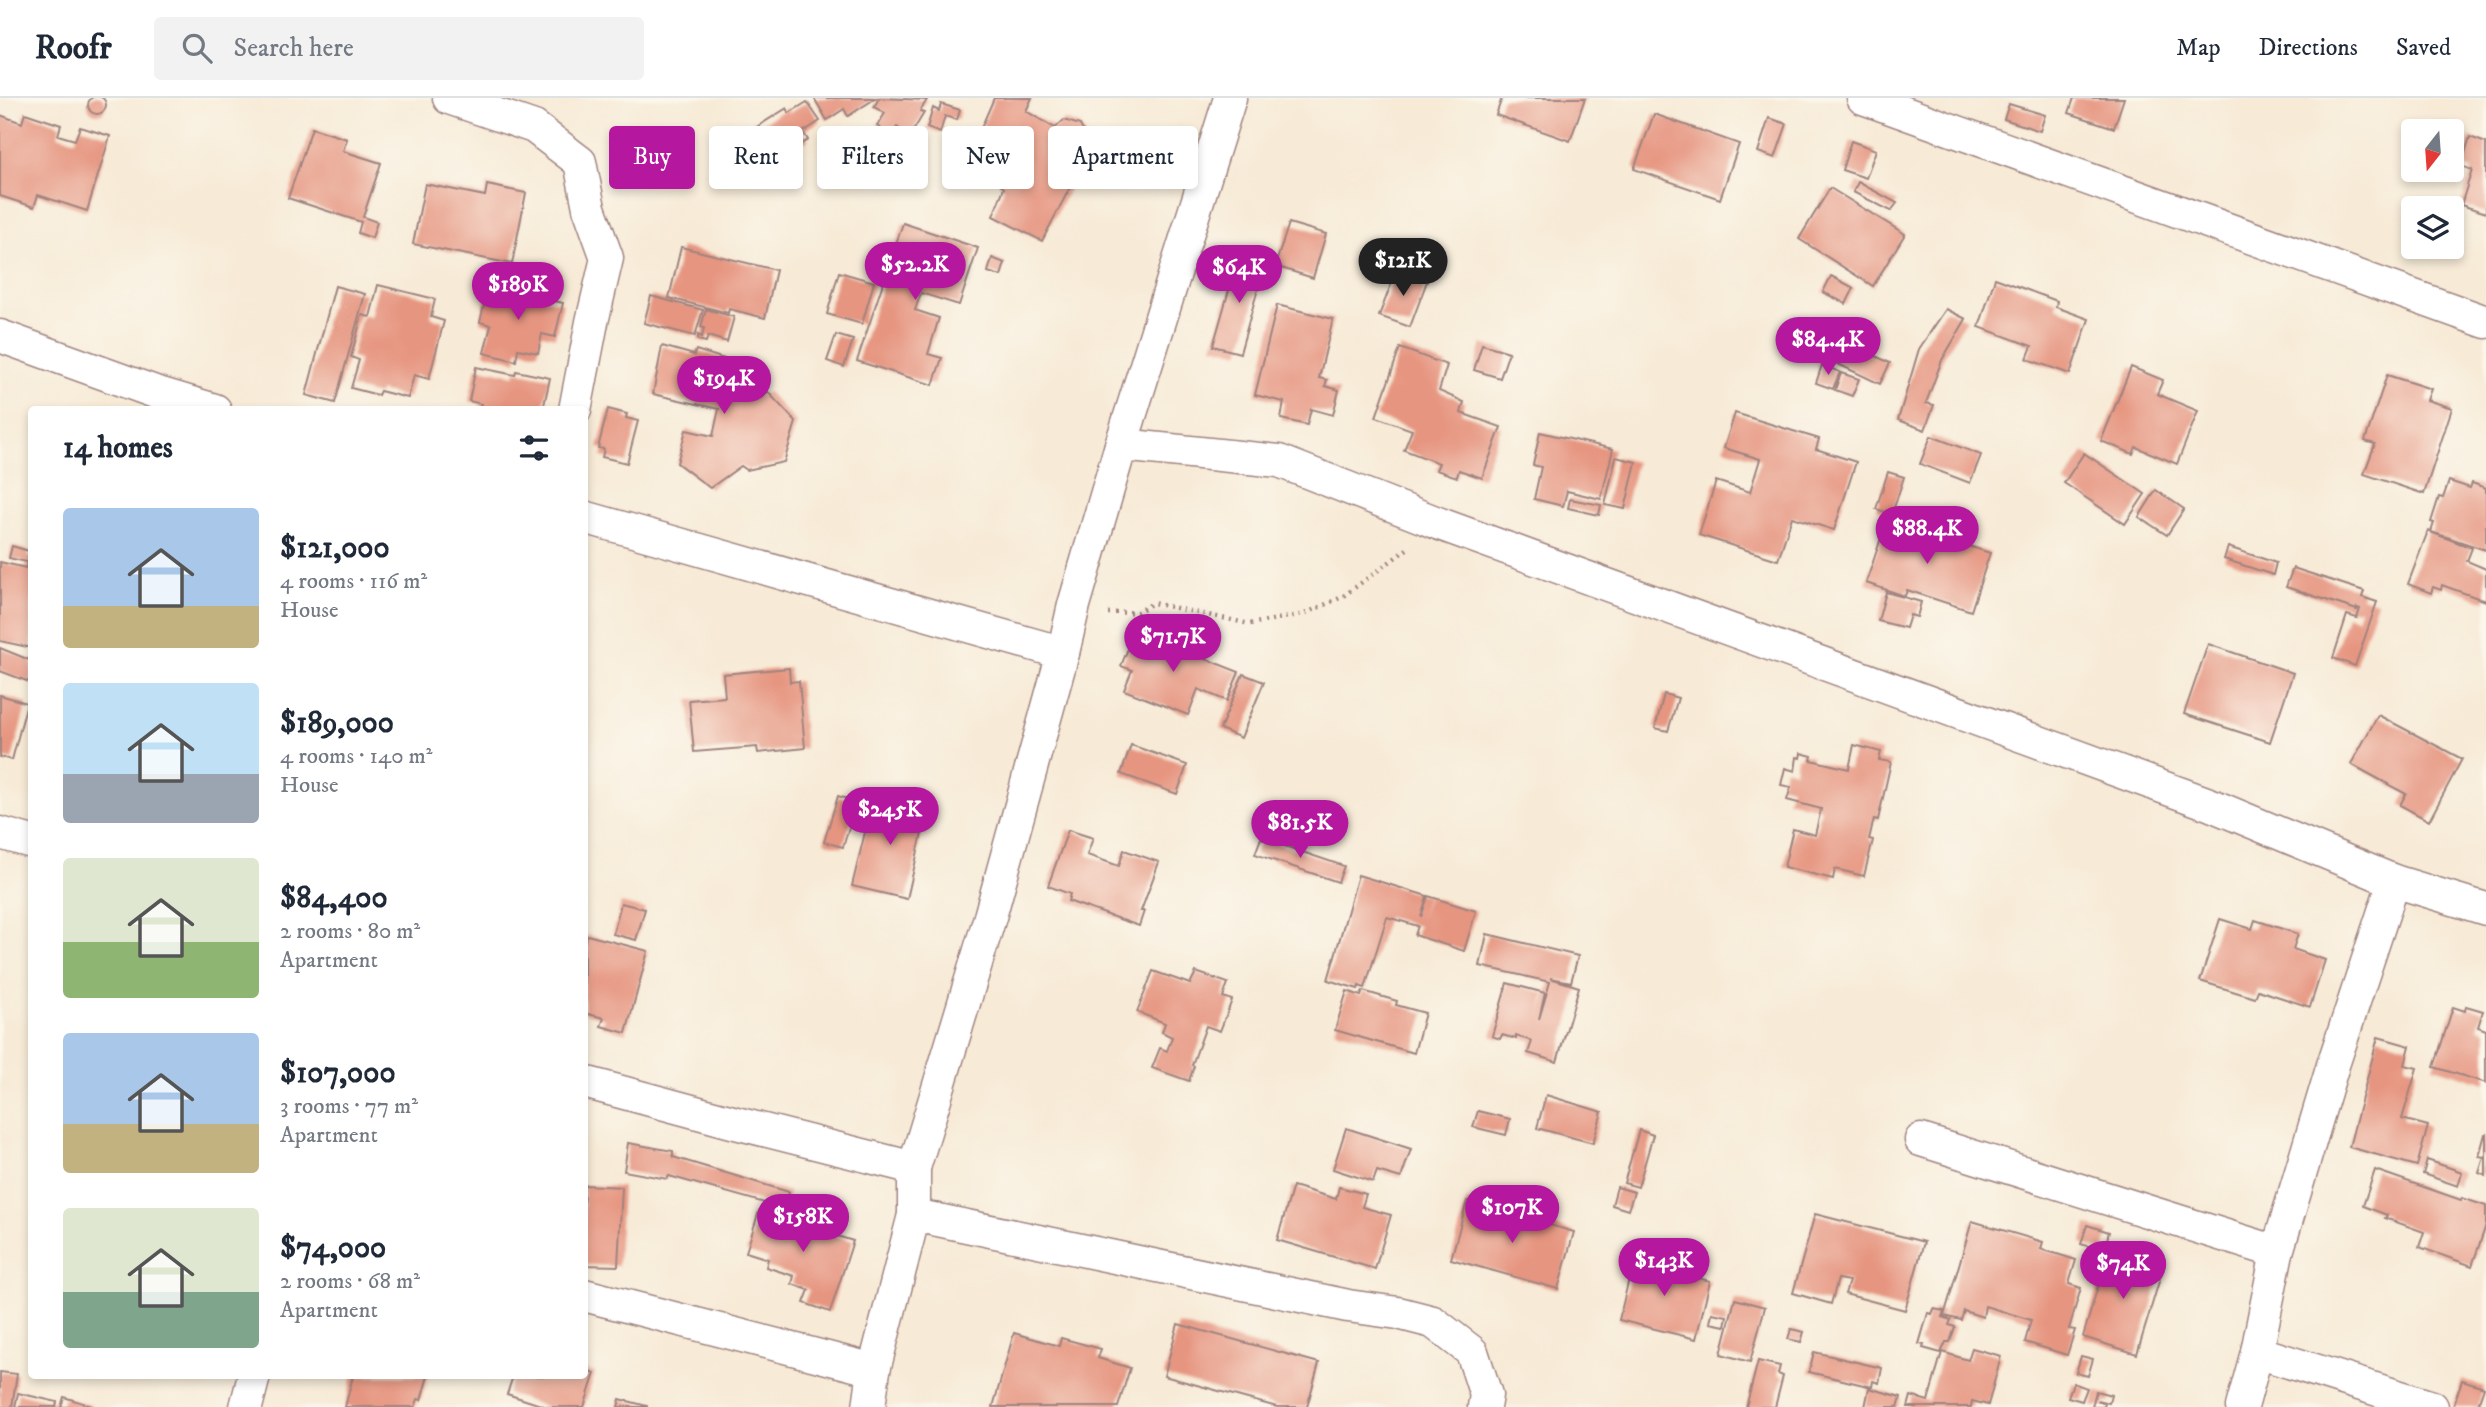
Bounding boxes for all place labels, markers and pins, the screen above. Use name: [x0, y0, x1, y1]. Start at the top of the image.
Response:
pin: $121K: [1354, 238, 1452, 298]
pin: $52.2K: [858, 242, 972, 302]
pin: $64K: [1198, 246, 1280, 305]
pin: $189K: [469, 262, 567, 322]
pin: $84.4K: [1771, 317, 1885, 377]
pin: $194K: [675, 356, 773, 416]
pin: $88.4K: [1870, 506, 1984, 566]
pin: $71.7K: [1116, 614, 1230, 674]
pin: $245K: [841, 788, 939, 847]
pin: $81.5K: [1243, 800, 1357, 860]
pin: $107K: [1463, 1186, 1561, 1245]
pin: $158K: [754, 1194, 852, 1254]
pin: $143K: [1615, 1238, 1713, 1298]
pin: $74K: [2082, 1242, 2164, 1301]

